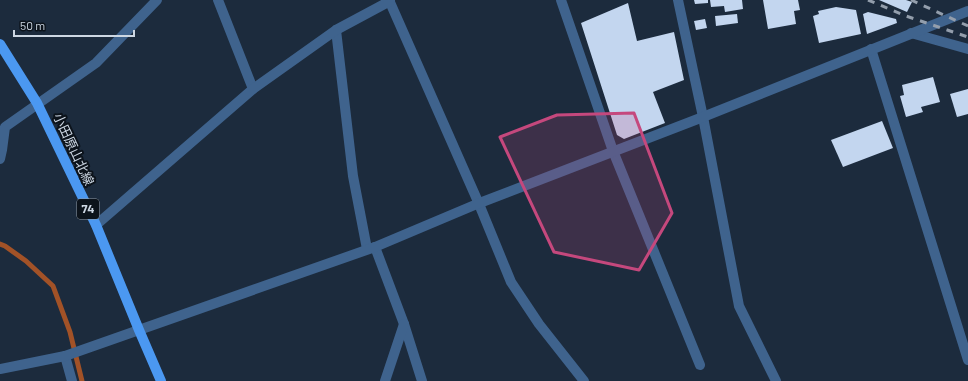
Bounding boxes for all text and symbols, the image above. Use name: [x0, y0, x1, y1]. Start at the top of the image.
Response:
scale bar: [14, 12, 134, 38]
text: 50 m: [20, 18, 45, 32]
street label: 小田原山北線: [50, 110, 98, 188]
road number: 74: [77, 199, 99, 219]

